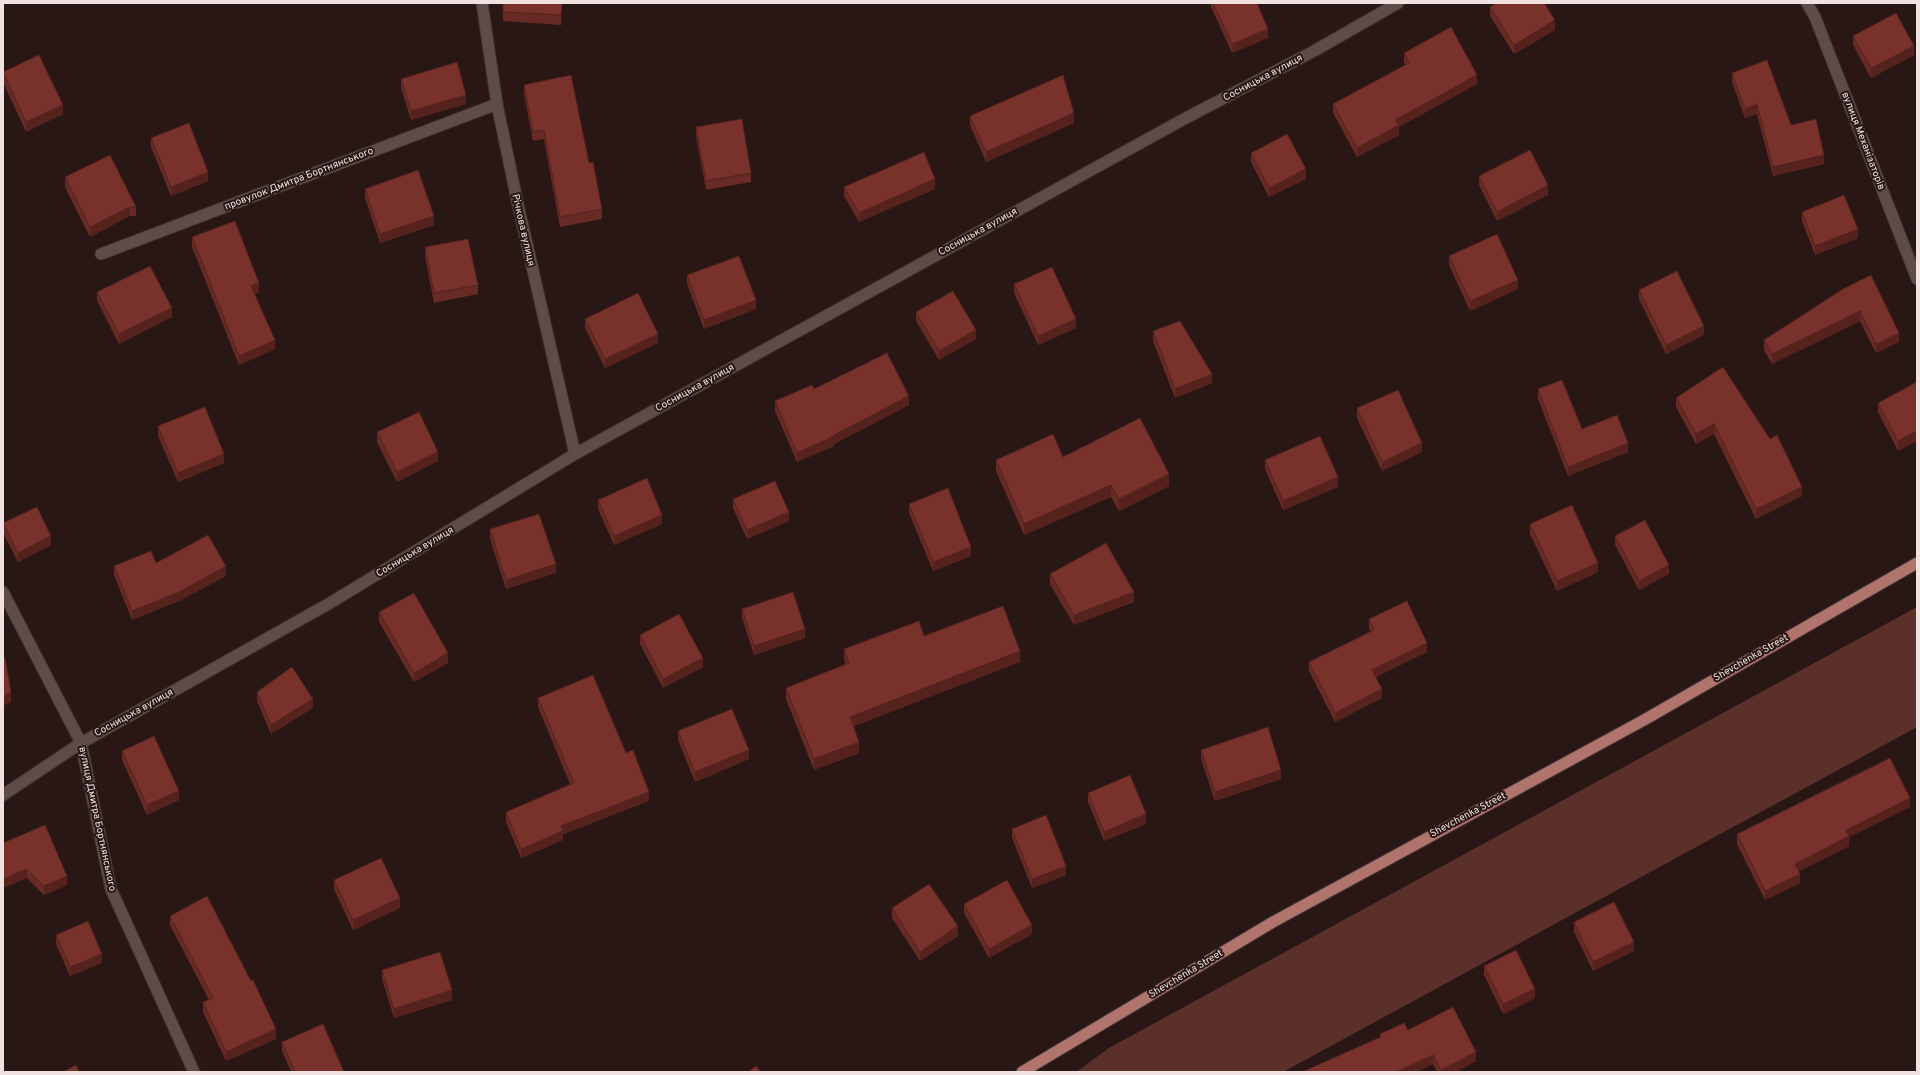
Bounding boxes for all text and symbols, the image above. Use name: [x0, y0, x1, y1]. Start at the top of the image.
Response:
street label: Сосницька вулиця: [1221, 52, 1305, 104]
street label: вулиця Механізаторів: [1838, 90, 1888, 192]
street label: провулок Дмитра Бортнянського: [223, 144, 376, 213]
street label: Річкова вулиця: [508, 193, 538, 267]
street label: Сосницька вулиця: [936, 205, 1020, 259]
street label: Сосницька вулиця: [653, 361, 737, 415]
street label: Сосницька вулиця: [374, 524, 456, 580]
street label: Shevchenka Street: [1711, 631, 1791, 685]
street label: Сосницька вулиця: [92, 686, 176, 740]
street label: вулиця Дмитра Бортнянського: [75, 746, 119, 893]
street label: Shevchenka Street: [1428, 789, 1508, 840]
street label: Shevchenka Street: [1147, 947, 1226, 1001]

